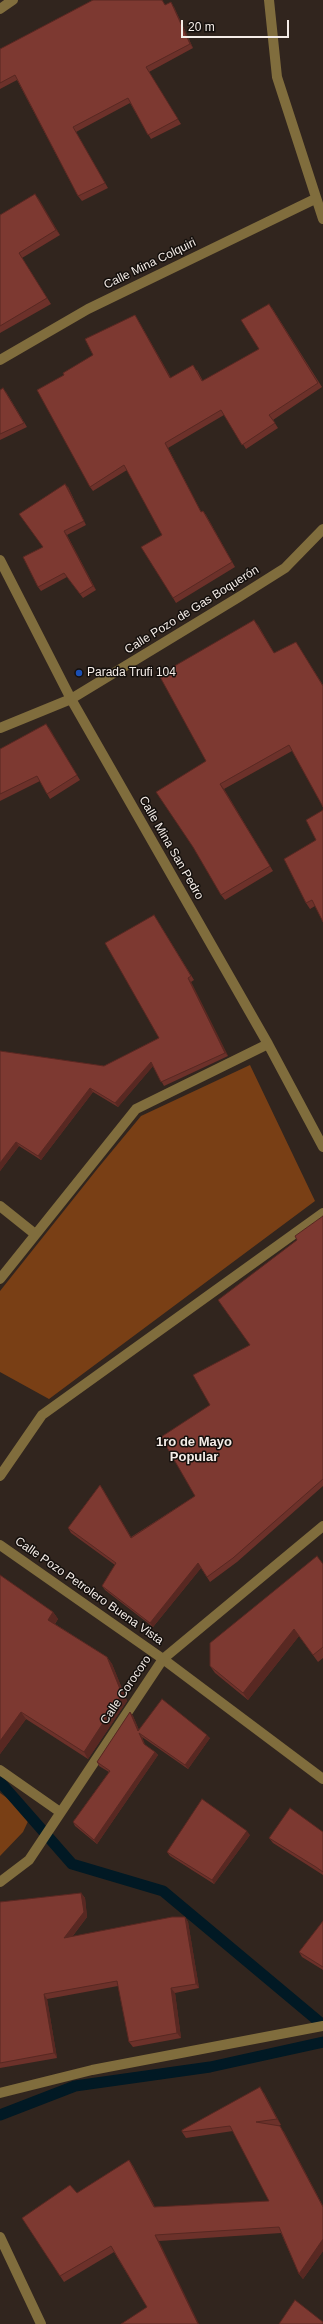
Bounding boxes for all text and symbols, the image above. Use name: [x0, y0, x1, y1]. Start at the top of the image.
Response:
scale bar: [183, 12, 291, 38]
text: 20 m: [188, 20, 215, 34]
street label: Calle Mina Colquiri: [102, 235, 198, 293]
street label: Calle Pozo de Gas Boquerón: [122, 563, 262, 657]
place label: Parada Trufi 104: [87, 666, 176, 680]
marker: Parada Trufi 104: [74, 668, 84, 678]
street label: Calle Mina San Pedro: [136, 794, 206, 902]
district label: 1ro de Mayo Popular: [156, 1434, 232, 1465]
street label: Calle Pozo Petrolero Buena Vista: [12, 1534, 166, 1648]
street label: Calle Corocoro: [98, 1653, 154, 1727]

